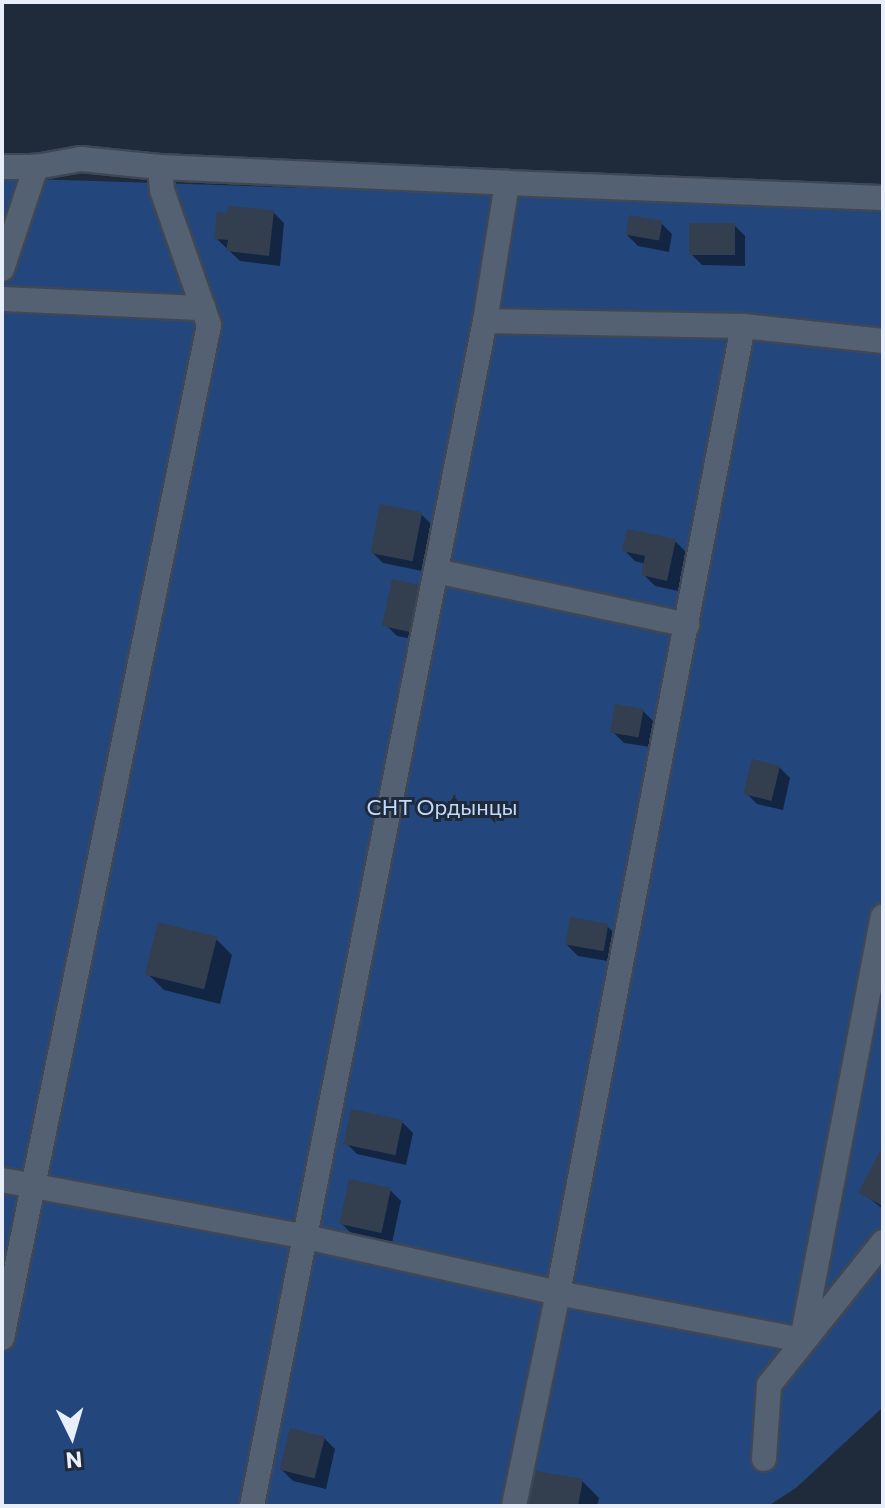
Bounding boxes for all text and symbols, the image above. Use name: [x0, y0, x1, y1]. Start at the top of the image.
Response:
park label: СНТ Ордынцы: [367, 794, 517, 820]
north arrow: [32, 1396, 112, 1476]
text: N: [65, 1446, 84, 1475]

